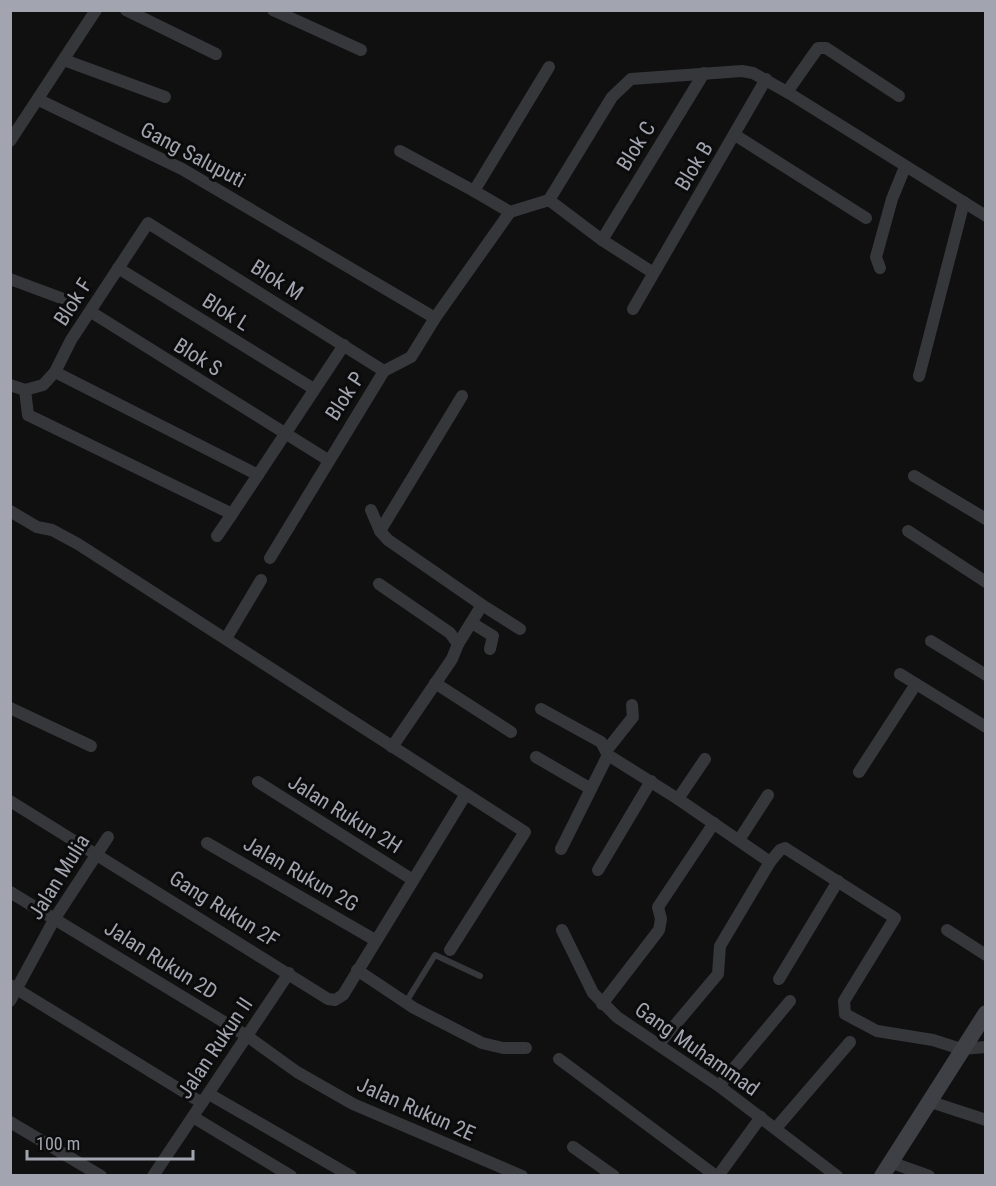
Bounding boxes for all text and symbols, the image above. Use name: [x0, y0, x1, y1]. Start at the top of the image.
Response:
street label: Gang Saluputi: [136, 117, 250, 193]
street label: Blok C: [612, 117, 660, 175]
street label: Blok B: [670, 137, 718, 195]
street label: Blok M: [246, 255, 308, 305]
street label: Blok F: [49, 274, 97, 330]
street label: Blok L: [198, 288, 254, 336]
street label: Blok S: [170, 333, 226, 381]
street label: Blok P: [321, 367, 369, 425]
street label: Jalan Rukun 2H: [284, 770, 406, 858]
street label: Jalan Mulia: [23, 830, 95, 924]
street label: Jalan Rukun 2G: [239, 831, 363, 917]
street label: Gang Rukun 2F: [165, 866, 283, 952]
street label: Jalan Rukun 2D: [100, 916, 222, 1004]
street label: Jalan Rukun II: [172, 993, 258, 1103]
street label: Gang Muhammad: [630, 997, 764, 1101]
street label: Jalan Rukun 2E: [353, 1072, 479, 1146]
scale bar: [27, 1123, 194, 1161]
text: 100 m: [36, 1133, 80, 1154]

